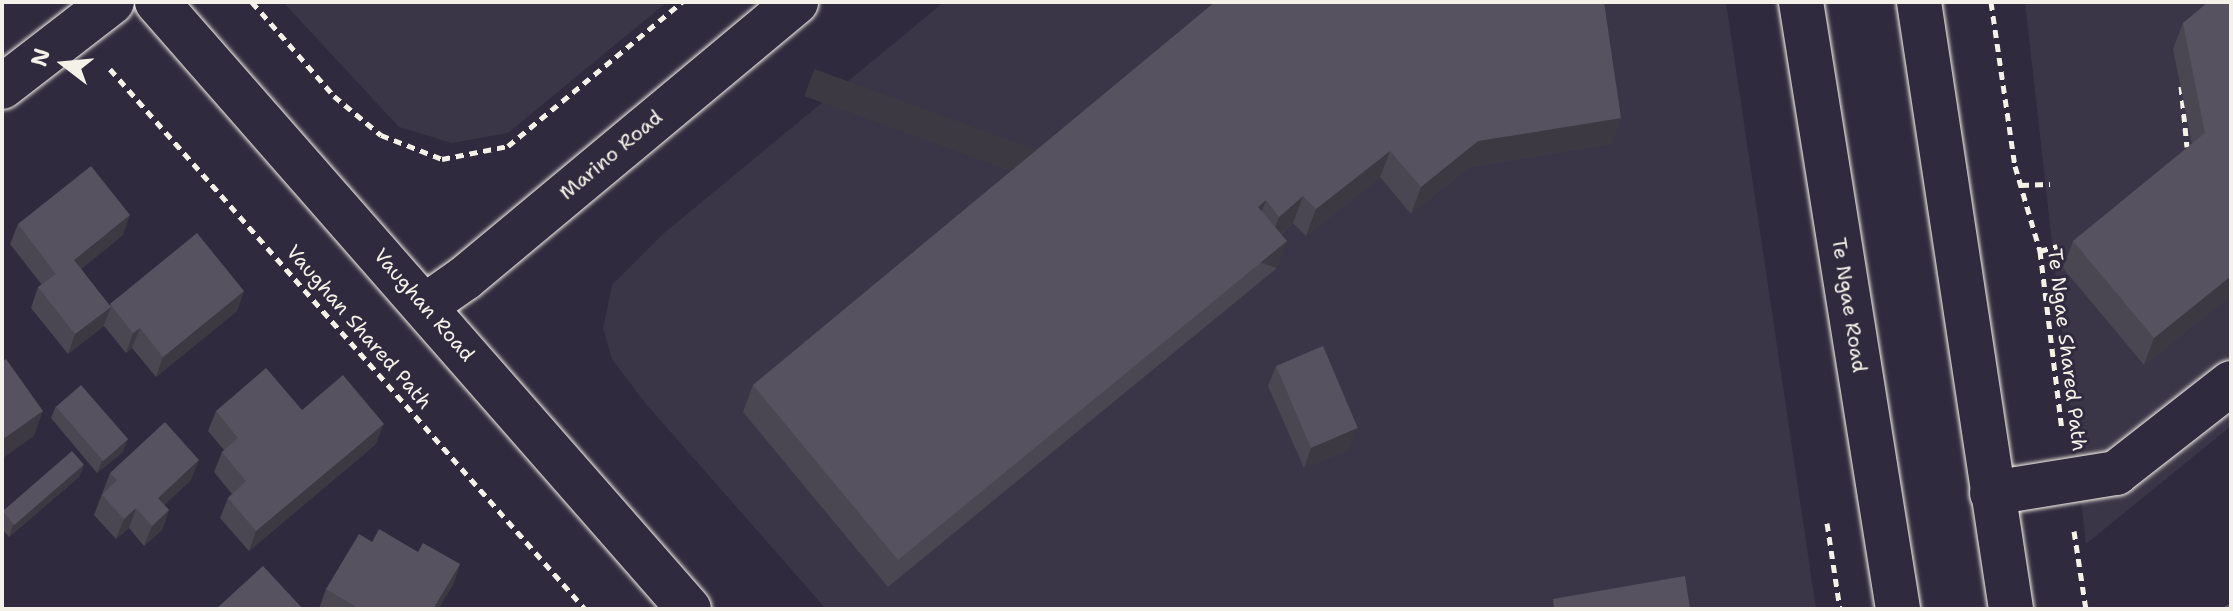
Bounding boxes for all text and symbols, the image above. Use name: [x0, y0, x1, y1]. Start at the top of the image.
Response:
north arrow: [24, 24, 104, 104]
text: N: [24, 45, 57, 70]
street label: Marino Road: [555, 105, 667, 205]
street label: Te Ngae Road: [1827, 236, 1871, 374]
street label: Vaughan Shared Path: [281, 240, 437, 414]
street label: Vaughan Road: [368, 244, 480, 366]
street label: Te Ngae Shared Path: [2043, 247, 2091, 453]

